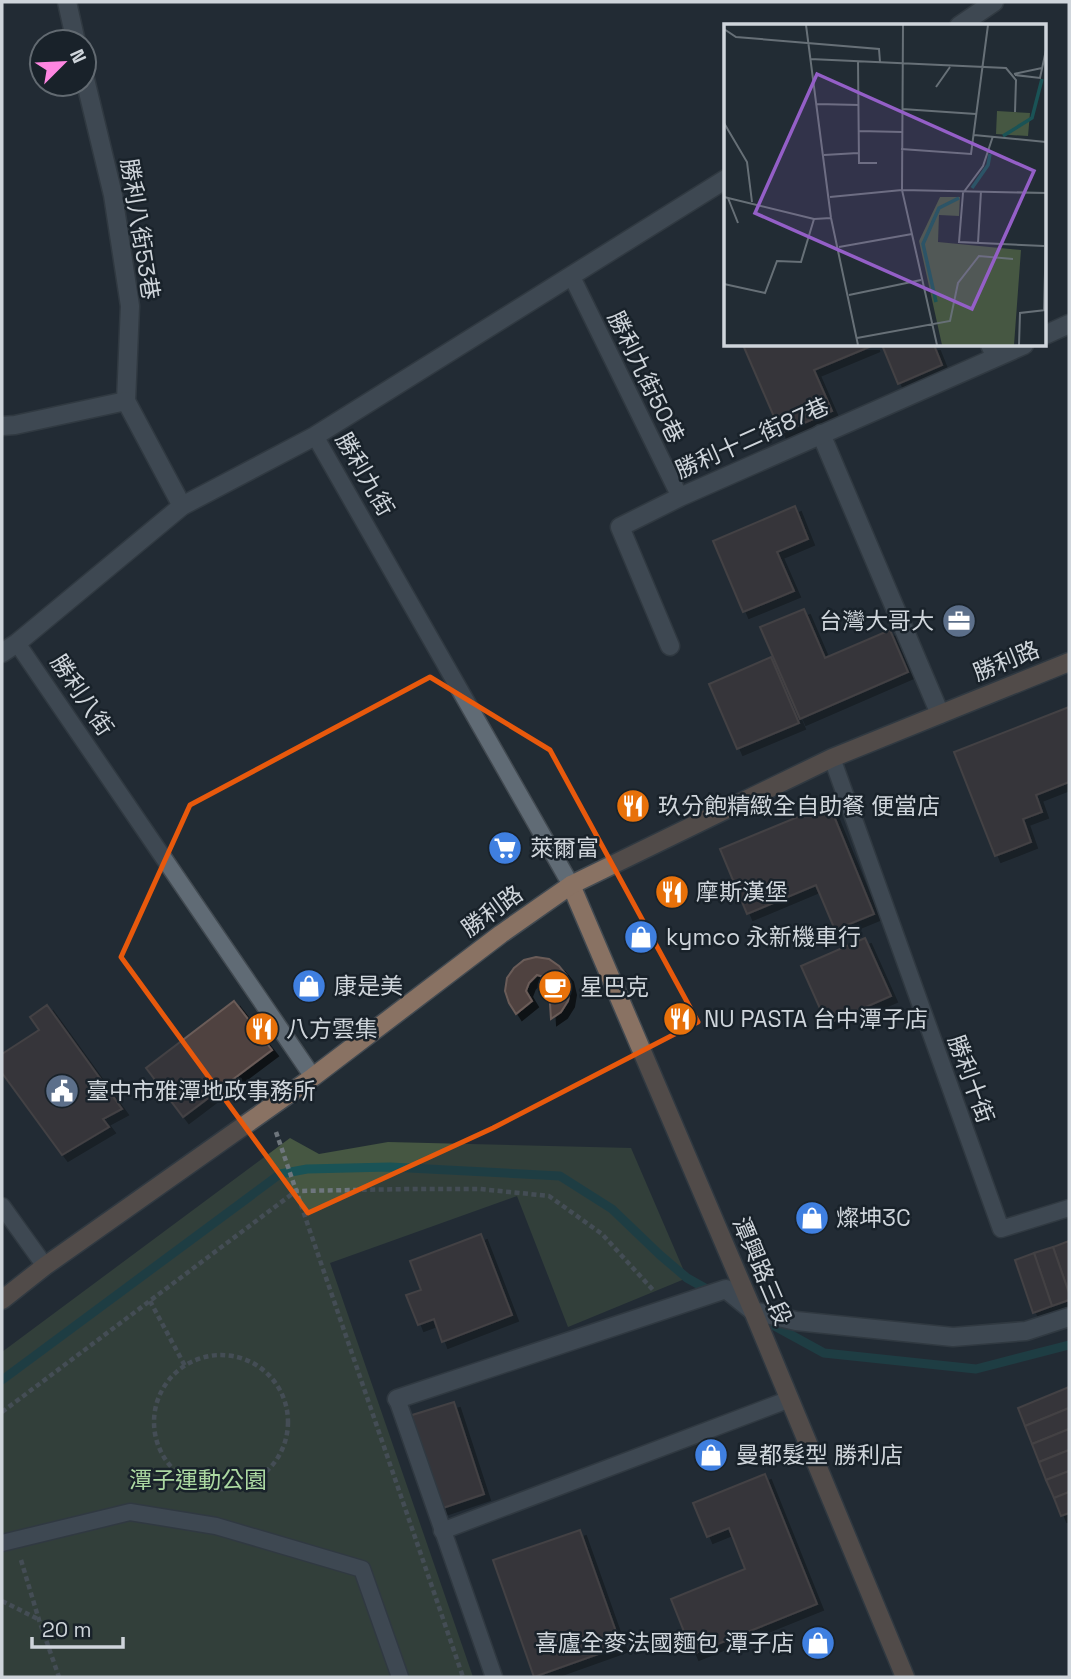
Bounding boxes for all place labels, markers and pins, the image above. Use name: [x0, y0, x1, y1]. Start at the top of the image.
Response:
office icon: 台灣大哥大: [940, 602, 978, 640]
place label: 台灣大哥大: [819, 606, 934, 636]
restaurant icon: 玖分飽精緻全自助餐 便當店: [614, 787, 652, 825]
place label: 玖分飽精緻全自助餐 便當店: [658, 791, 940, 821]
supermarket icon: 萊爾富: [486, 829, 524, 867]
place label: 萊爾富: [530, 833, 599, 863]
restaurant icon: 摩斯漢堡: [653, 873, 691, 911]
place label: 摩斯漢堡: [696, 877, 788, 907]
shop icon: kymco 永新機車行: [622, 918, 660, 956]
place label: kymco 永新機車行: [666, 922, 861, 952]
shop icon: 康是美: [290, 967, 328, 1005]
cafe icon: 星巴克: [536, 968, 574, 1006]
place label: 康是美: [334, 971, 403, 1001]
place label: 星巴克: [580, 972, 649, 1002]
restaurant icon: NU PASTA 台中潭子店: [661, 1000, 699, 1038]
place label: NU PASTA 台中潭子店: [704, 1004, 928, 1034]
restaurant icon: 八方雲集: [243, 1010, 281, 1048]
place label: 八方雲集: [286, 1014, 378, 1044]
public building icon: 臺中市雅潭地政事務所: [43, 1072, 81, 1110]
place label: 臺中市雅潭地政事務所: [86, 1076, 316, 1106]
shop icon: 燦坤3C: [793, 1199, 831, 1237]
place label: 燦坤3C: [836, 1203, 911, 1233]
shop icon: 曼都髮型 勝利店: [692, 1436, 730, 1474]
place label: 曼都髮型 勝利店: [736, 1440, 903, 1470]
shop icon: 喜廬全麥法國麵包 潭子店: [799, 1624, 837, 1662]
place label: 喜廬全麥法國麵包 潭子店: [535, 1628, 794, 1658]

